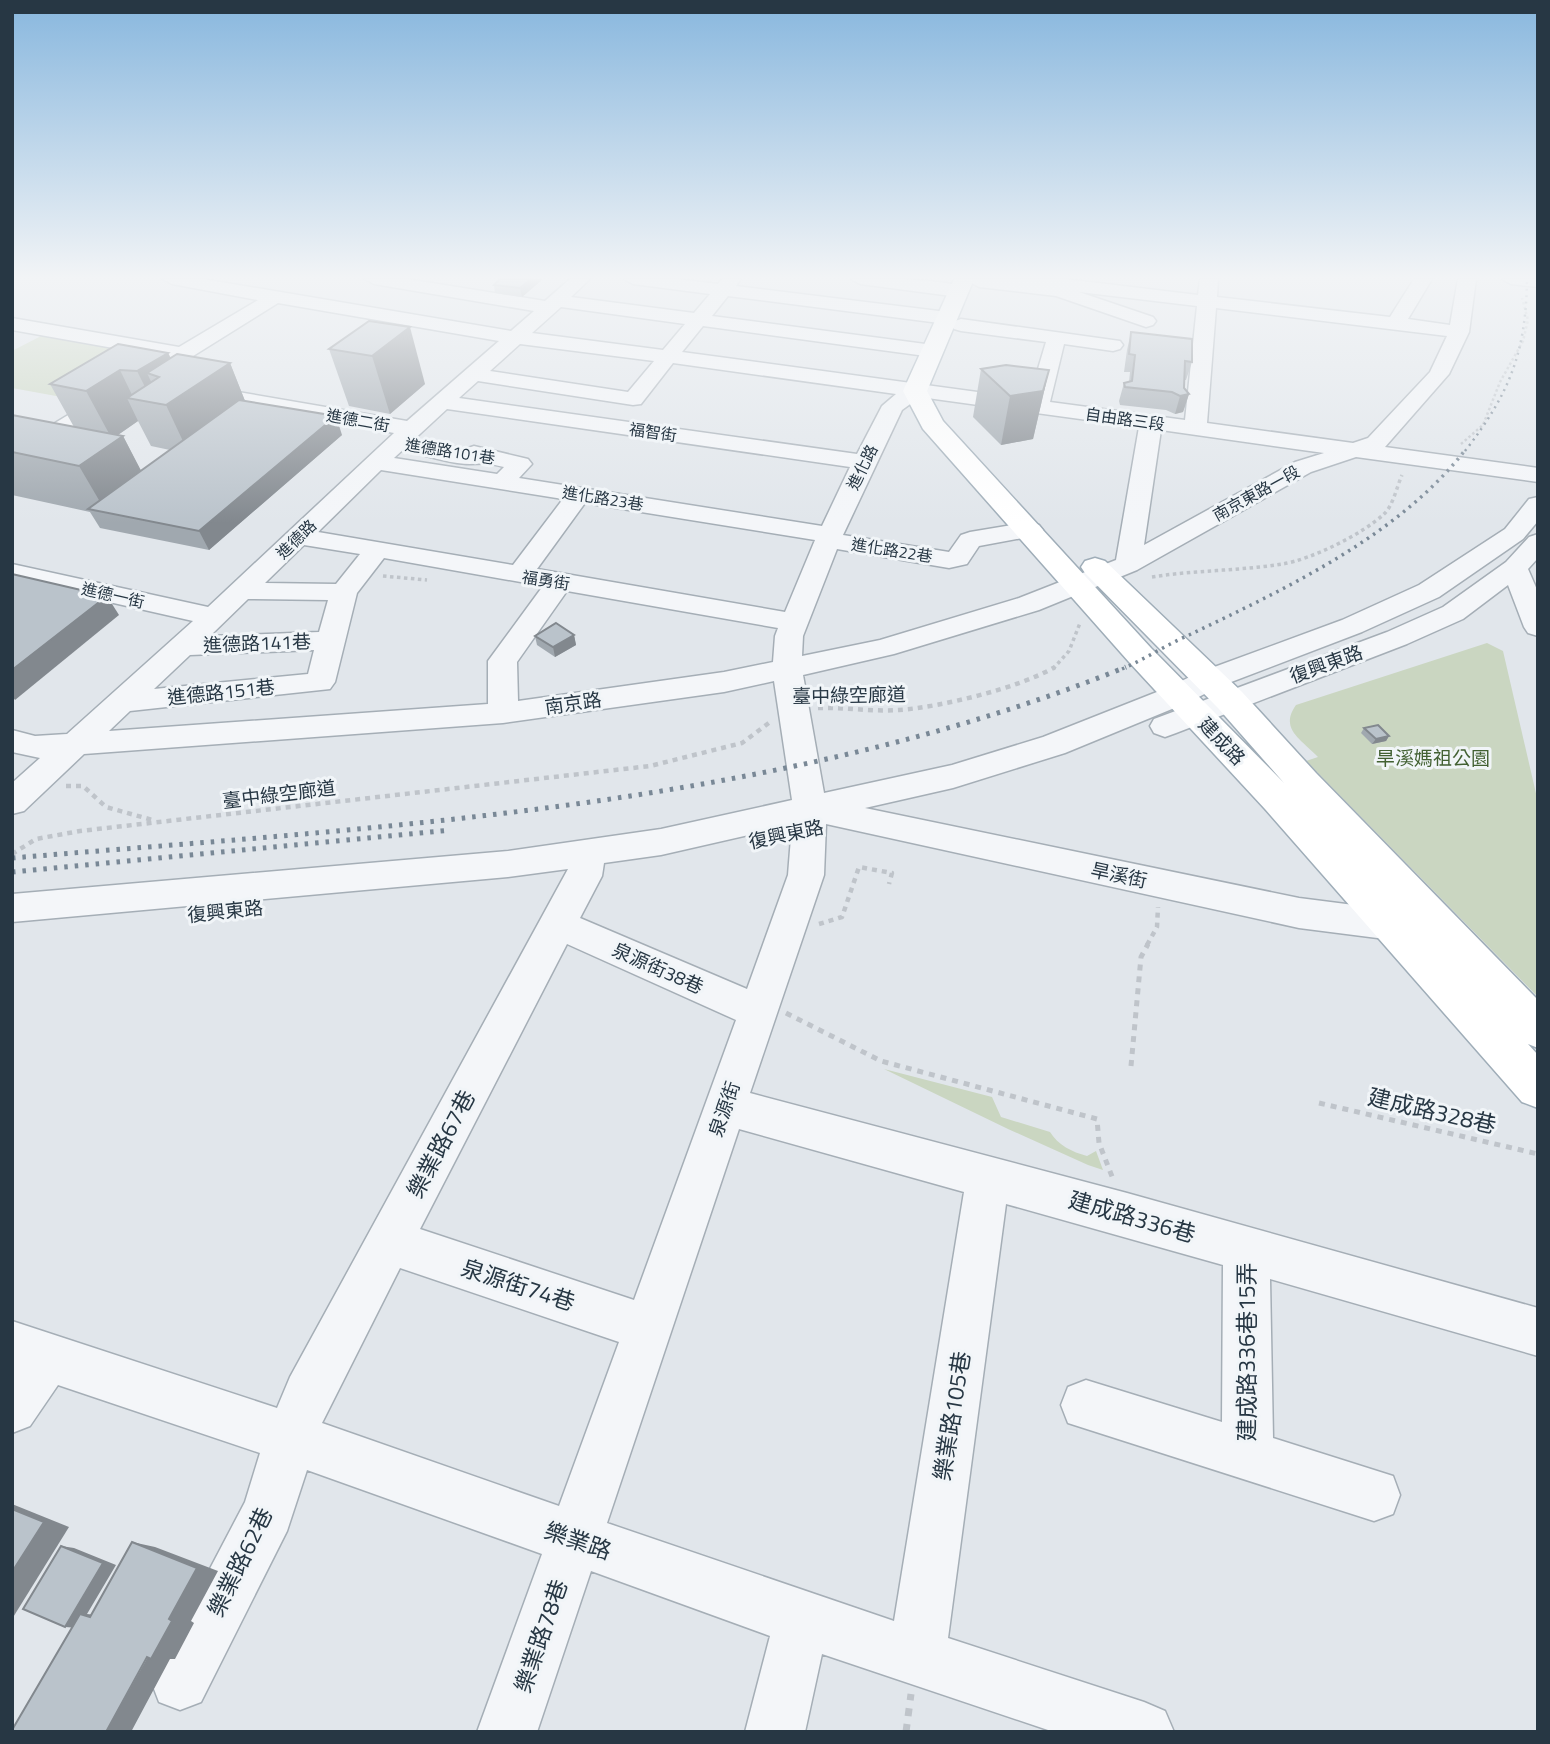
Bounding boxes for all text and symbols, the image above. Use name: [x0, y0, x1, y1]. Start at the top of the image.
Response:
street label: 自由路三段: [1084, 402, 1166, 436]
street label: 進德二街: [324, 403, 392, 437]
street label: 福智街: [628, 417, 678, 447]
street label: 進德路101巷: [403, 432, 497, 470]
street label: 進化路: [841, 440, 883, 494]
street label: 南京東路一段: [1208, 459, 1304, 527]
street label: 進化路23巷: [561, 480, 645, 516]
street label: 進德路: [270, 514, 322, 564]
street label: 進化路22巷: [850, 532, 934, 568]
street label: 福勇街: [520, 564, 572, 596]
street label: 進德一街: [79, 576, 147, 614]
street label: 進德路141巷: [203, 626, 311, 659]
street label: 復興東路: [1285, 637, 1367, 690]
street label: 進德路151巷: [166, 671, 276, 712]
street label: 臺中綠空廊道: [792, 679, 906, 710]
street label: 南京路: [543, 684, 603, 721]
street label: 建成路: [1192, 710, 1253, 771]
park label: 旱溪媽祖公園: [1376, 743, 1490, 772]
street label: 臺中綠空廊道: [221, 772, 337, 815]
street label: 復興東路: [746, 811, 826, 856]
street label: 旱溪街: [1088, 854, 1150, 895]
street label: 復興東路: [186, 892, 264, 929]
street label: 泉源街38巷: [608, 935, 709, 1001]
street label: 泉源街: [701, 1077, 747, 1141]
street label: 建成路328巷: [1365, 1079, 1500, 1142]
street label: 樂業路67巷: [397, 1084, 484, 1204]
street label: 建成路336巷: [1065, 1182, 1200, 1251]
street label: 泉源街74巷: [457, 1250, 580, 1319]
street label: 建成路336巷15弄: [1229, 1262, 1264, 1442]
street label: 樂業路105巷: [924, 1349, 979, 1483]
street label: 樂業路62巷: [198, 1501, 281, 1622]
street label: 樂業路: [540, 1513, 616, 1568]
street label: 樂業路78巷: [505, 1574, 576, 1697]

